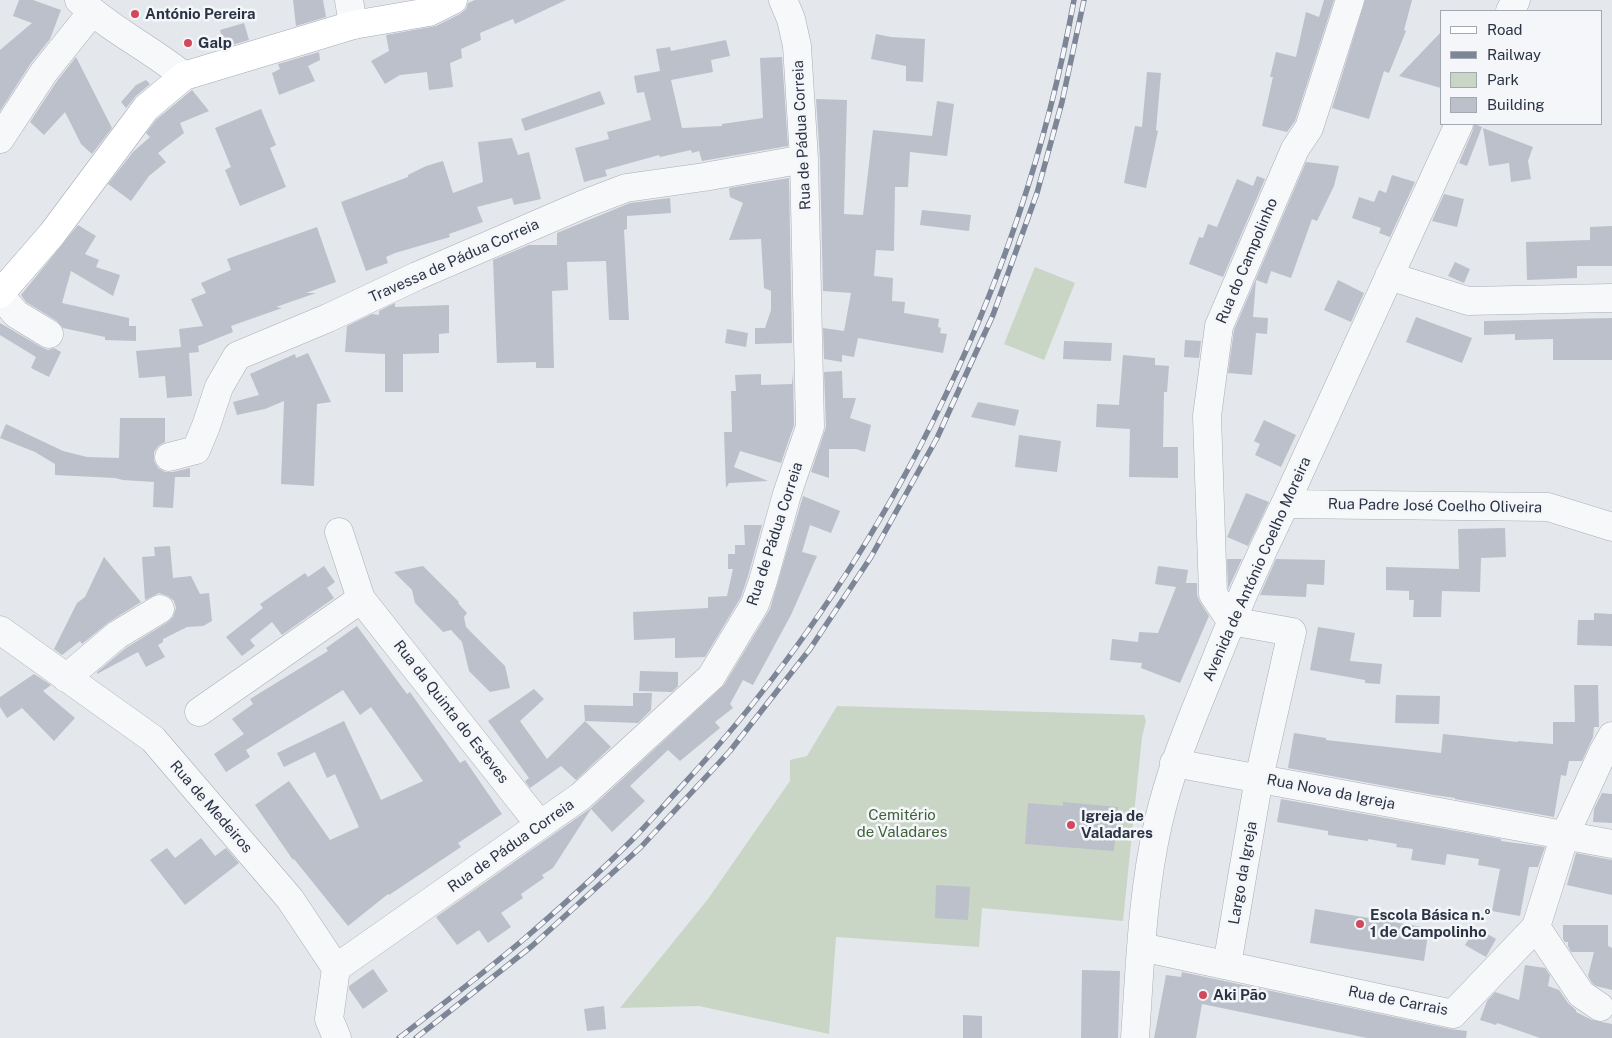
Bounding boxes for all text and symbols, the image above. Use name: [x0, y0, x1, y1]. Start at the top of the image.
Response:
place label: António Pereira: [145, 5, 256, 23]
marker: António Pereira: [129, 8, 141, 20]
legend: [1440, 10, 1602, 125]
text: Road: [1487, 21, 1523, 38]
place label: Galp: [198, 34, 232, 52]
marker: Galp: [182, 37, 194, 49]
text: Railway: [1487, 46, 1541, 63]
street label: Rua de Pádua Correia: [789, 60, 815, 210]
text: Park: [1487, 71, 1519, 88]
text: Building: [1487, 96, 1545, 113]
street label: Rua do Campolinho: [1212, 195, 1282, 327]
street label: Travessa de Pádua Correia: [366, 215, 542, 307]
street label: Avenida de António Coelho Moreira: [1199, 454, 1315, 684]
street label: Rua de Pádua Correia: [743, 460, 807, 608]
street label: Rua Padre José Coelho Oliveira: [1328, 495, 1542, 517]
street label: Rua da Quinta do Esteves: [390, 637, 512, 787]
street label: Rua de Medeiros: [166, 757, 256, 857]
street label: Rua Nova da Igreja: [1265, 771, 1397, 813]
street label: Rua de Pádua Correia: [444, 796, 578, 896]
park label: Cemitério de Valadares: [857, 806, 947, 841]
place label: Igreja de Valadares: [1081, 807, 1153, 842]
marker: Igreja de Valadares: [1065, 819, 1077, 831]
street label: Largo da Igreja: [1225, 820, 1261, 926]
place label: Escola Básica n.º 1 de Campolinho: [1370, 906, 1491, 941]
marker: Escola Básica n.º 1 de Campolinho: [1354, 918, 1366, 930]
street label: Rua de Carrais: [1347, 982, 1449, 1020]
place label: Aki Pão: [1213, 986, 1267, 1004]
marker: Aki Pão: [1197, 989, 1209, 1001]

